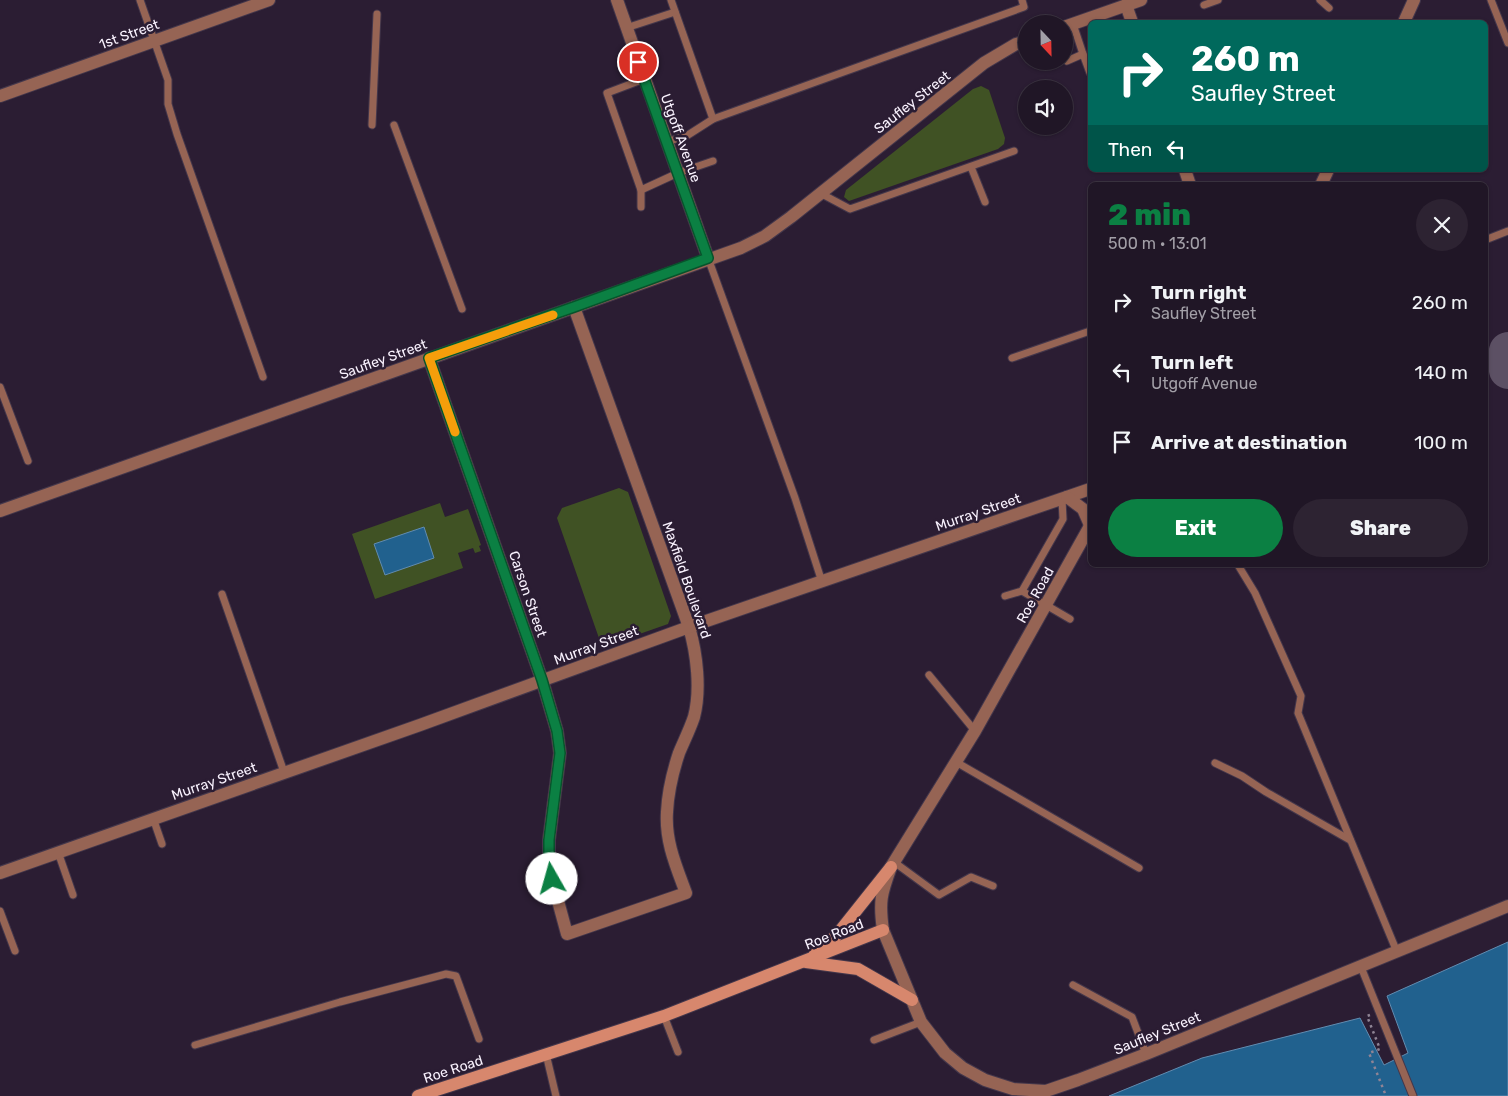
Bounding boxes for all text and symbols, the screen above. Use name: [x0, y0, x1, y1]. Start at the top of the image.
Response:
north arrow: [1018, 15, 1072, 70]
map controls: [1018, 15, 1073, 135]
street label: 1st Street: [97, 16, 162, 53]
text: 260 m: [1191, 38, 1300, 80]
icon: right: [1108, 40, 1173, 105]
pin: [617, 41, 659, 83]
icon: arrive: [624, 48, 652, 76]
street label: Saufley Street: [871, 67, 954, 137]
button: sound: [1018, 80, 1073, 135]
text: Saufley Street: [1191, 80, 1336, 107]
street label: Utgoff Avenue: [657, 92, 704, 185]
icon: left: [1162, 135, 1190, 163]
text: Then: [1108, 138, 1152, 161]
text: 2 min: [1108, 197, 1191, 233]
button: close: [1416, 199, 1468, 251]
text: 500 m · 13:01: [1108, 234, 1207, 253]
text: Turn right: [1151, 281, 1246, 304]
icon: right: [1108, 288, 1136, 316]
text: 260 m: [1412, 291, 1468, 314]
text: Saufley Street: [1151, 304, 1256, 323]
street label: Saufley Street: [337, 336, 430, 383]
text: Turn left: [1151, 351, 1233, 374]
icon: left: [1108, 358, 1136, 386]
text: 140 m: [1414, 361, 1468, 384]
text: Utgoff Avenue: [1151, 374, 1257, 393]
icon: arrive: [1108, 428, 1136, 456]
text: Arrive at destination: [1151, 431, 1347, 454]
text: 100 m: [1414, 431, 1468, 454]
street label: Murray Street: [933, 490, 1023, 535]
button: Exit: [1108, 499, 1283, 557]
button: Share: [1293, 499, 1468, 557]
street label: Maxfield Boulevard: [659, 519, 715, 641]
street label: Carson Street: [505, 549, 550, 640]
street label: Roe Road: [1013, 564, 1058, 626]
street label: Murray Street: [551, 622, 641, 669]
street label: Murray Street: [169, 759, 259, 804]
position arrow: [525, 852, 577, 904]
street label: Roe Road: [802, 915, 866, 953]
street label: Saufley Street: [1111, 1008, 1204, 1059]
street label: Roe Road: [421, 1052, 485, 1087]

